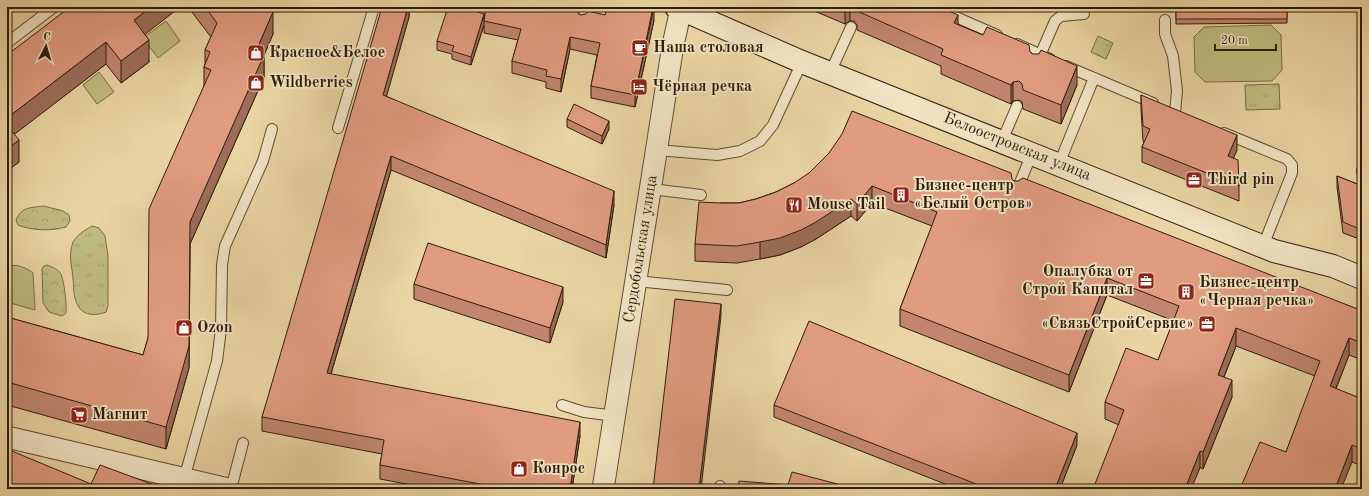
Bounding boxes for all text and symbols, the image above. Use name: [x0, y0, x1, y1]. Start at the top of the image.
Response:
north arrow: [26, 26, 66, 66]
scale bar: [1215, 26, 1276, 52]
text: С: [43, 32, 51, 43]
text: 20 m: [1221, 35, 1248, 47]
cafe icon: Наша столовая: [630, 38, 650, 58]
place label: Наша столовая: [653, 40, 764, 56]
shop icon: Красное&Белое: [246, 43, 266, 63]
place label: Красное&Белое: [269, 45, 385, 61]
shop icon: Wildberries: [246, 73, 266, 93]
place label: Wildberries: [269, 75, 353, 91]
hotel icon: Чёрная речка: [629, 77, 649, 97]
place label: Чёрная речка: [652, 79, 752, 95]
street label: Белоостровская улица: [941, 110, 1093, 184]
office icon: Third pin: [1184, 170, 1204, 190]
place label: Third pin: [1207, 172, 1275, 188]
street label: Сердобольская улица: [621, 174, 661, 324]
place label: Бизнес-центр «Белый Остров»: [914, 178, 1033, 212]
building icon: Бизнес-центр «Белый Остров»: [891, 185, 911, 205]
restaurant icon: Mouse Tail: [784, 195, 804, 215]
place label: Mouse Tail: [807, 197, 886, 213]
place label: Опалубка от Строй Капитал: [1022, 264, 1133, 298]
office icon: Опалубка от Строй Капитал: [1136, 271, 1156, 291]
place label: Бизнес-центр «Черная речка»: [1199, 275, 1315, 309]
building icon: Бизнес-центр «Черная речка»: [1176, 282, 1196, 302]
office icon: «СвязьСтройСервис»: [1197, 314, 1217, 334]
place label: «СвязьСтройСервис»: [1041, 316, 1194, 332]
shop icon: Ozon: [174, 318, 194, 338]
place label: Ozon: [197, 320, 233, 336]
supermarket icon: Магнит: [69, 405, 89, 425]
place label: Магнит: [92, 407, 148, 423]
shop icon: Конрос: [509, 459, 529, 479]
place label: Конрос: [532, 461, 585, 477]

